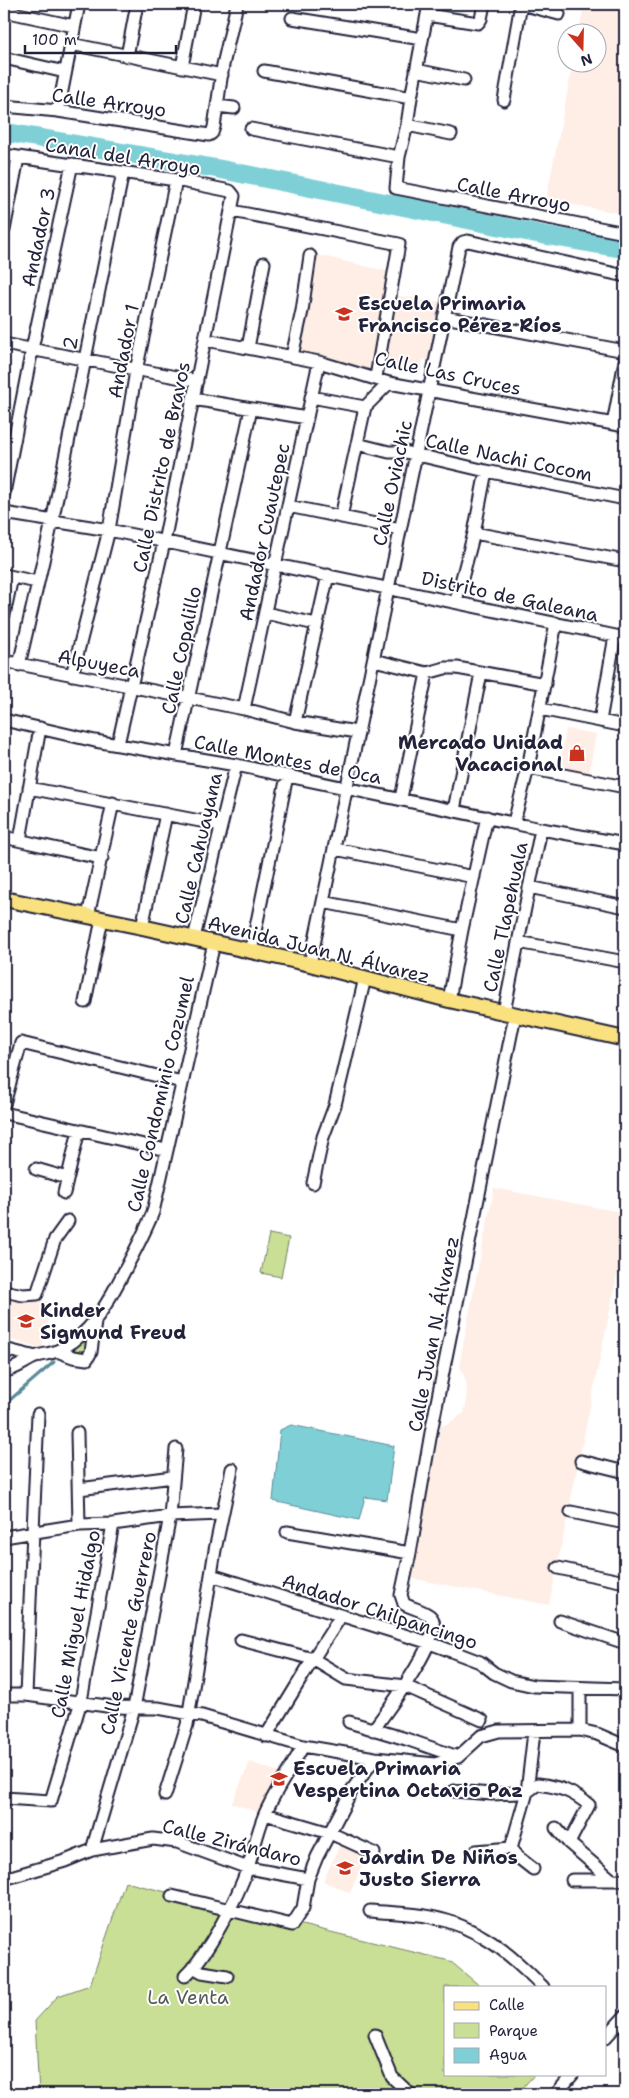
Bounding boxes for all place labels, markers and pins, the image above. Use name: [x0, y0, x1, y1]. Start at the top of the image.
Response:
place label: Escuela Primaria Francisco Pérez Ríos: [358, 291, 561, 338]
school or university icon: Escuela Primaria Francisco Pérez Ríos: [334, 304, 354, 324]
place label: Mercado Unidad Vacacional: [398, 730, 563, 777]
shop icon: Mercado Unidad Vacacional: [567, 743, 587, 763]
place label: Kinder Sigmund Freud: [40, 1298, 186, 1345]
school or university icon: Kinder Sigmund Freud: [16, 1311, 36, 1331]
place label: Escuela Primaria Vespertina Octavio Paz: [293, 1756, 523, 1803]
school or university icon: Escuela Primaria Vespertina Octavio Paz: [269, 1769, 289, 1789]
place label: Jardin De Niños Justo Sierra: [359, 1845, 518, 1892]
school or university icon: Jardin De Niños Justo Sierra: [335, 1858, 355, 1878]

